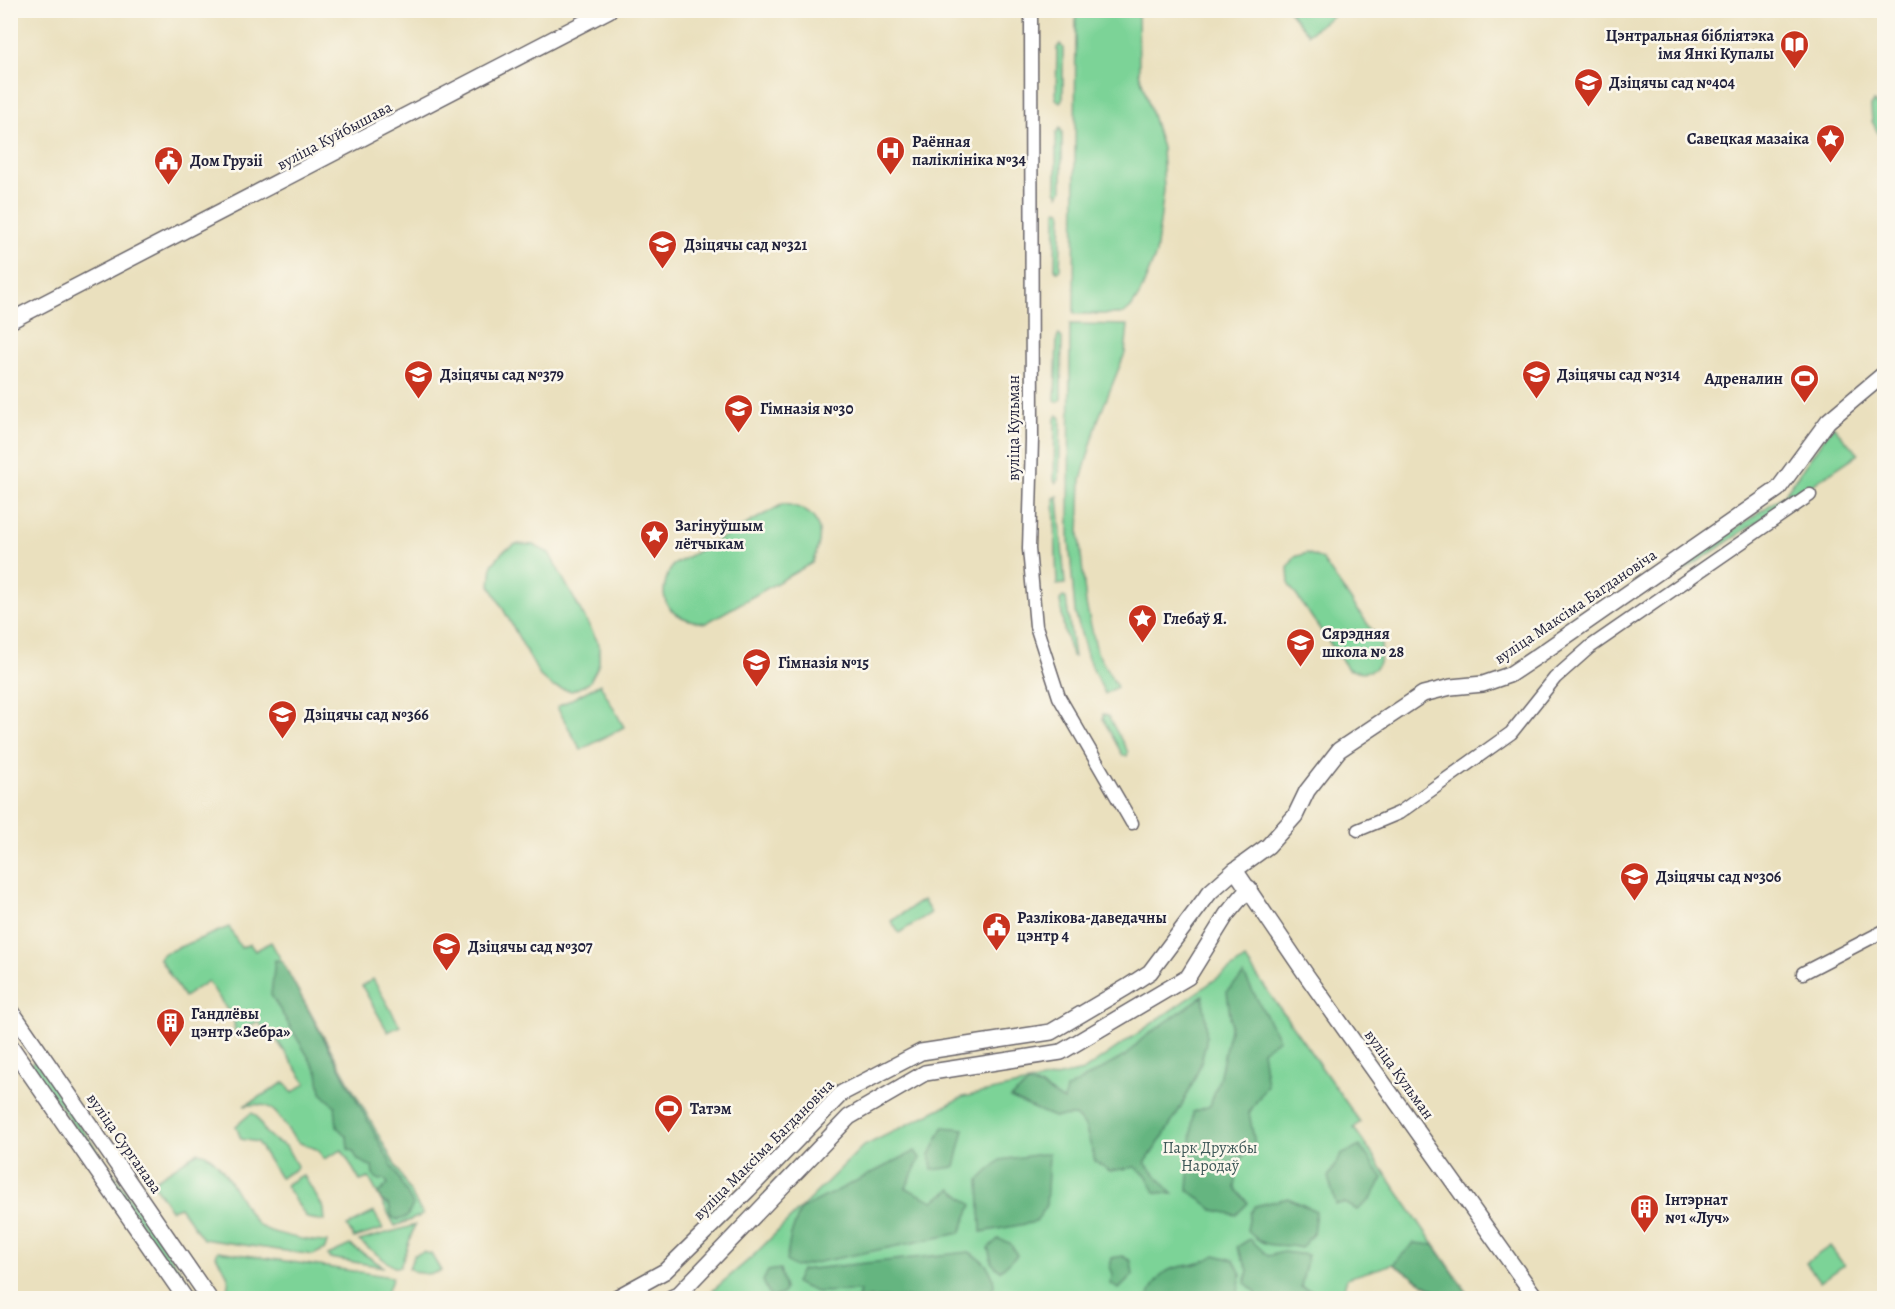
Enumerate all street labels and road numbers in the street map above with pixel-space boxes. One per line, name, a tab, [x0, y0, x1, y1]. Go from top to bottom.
street label: вуліца Куйбышава	[273, 96, 397, 176]
street label: вуліца Кульман	[1003, 375, 1025, 481]
street label: вуліца Максіма Багдановіча	[1490, 544, 1662, 670]
street label: вуліца Кульман	[1359, 1025, 1439, 1124]
street label: вуліца Максіма Багдановіча	[688, 1074, 840, 1225]
street label: вуліца Сурганава	[81, 1089, 167, 1199]

